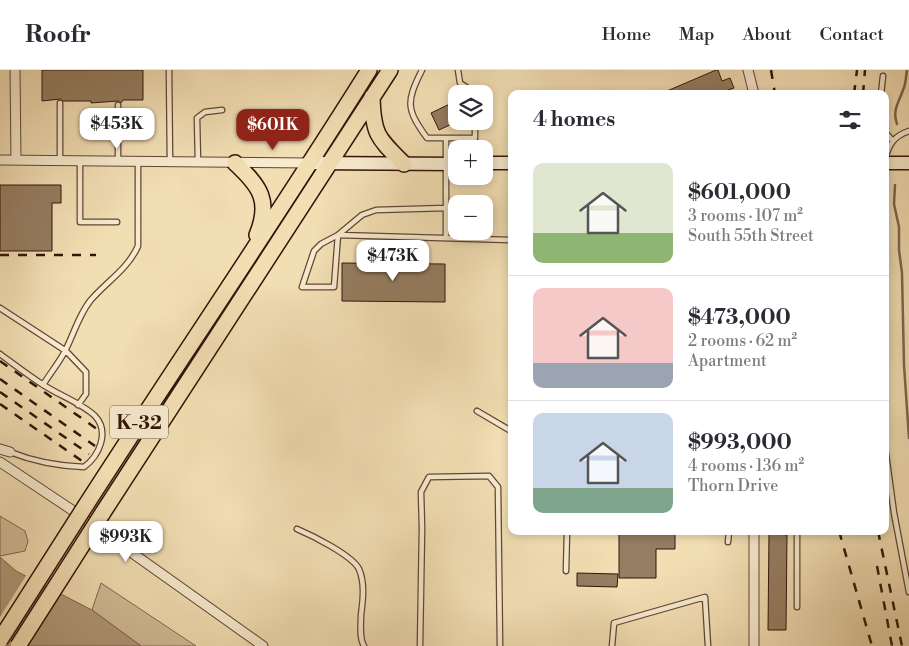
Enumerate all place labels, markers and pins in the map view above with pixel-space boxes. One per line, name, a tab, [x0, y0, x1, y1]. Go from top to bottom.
pin: $453K	[82, 108, 152, 150]
pin: $601K	[238, 108, 308, 151]
pin: $473K	[358, 240, 428, 282]
pin: $993K	[91, 520, 161, 563]

